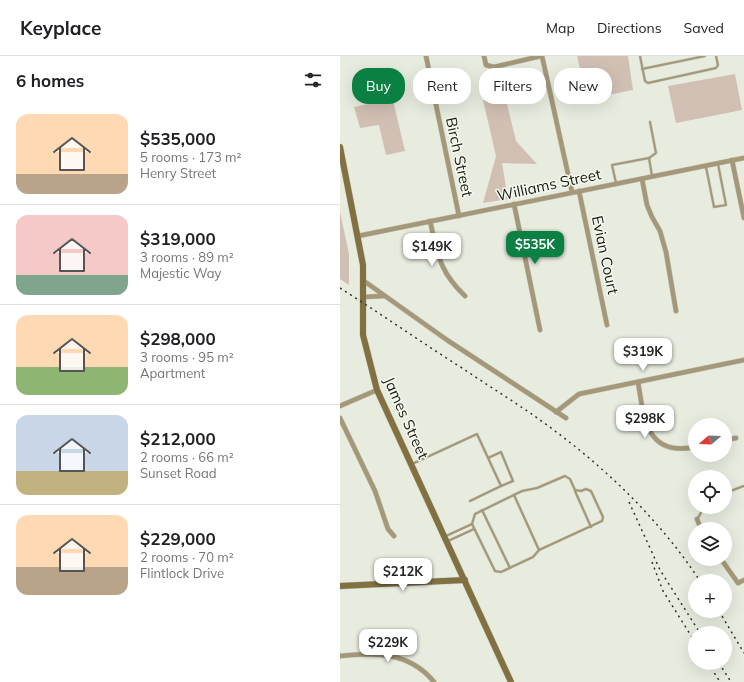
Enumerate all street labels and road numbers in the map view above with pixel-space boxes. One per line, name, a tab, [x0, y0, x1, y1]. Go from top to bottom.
street label: Birch Street	[442, 115, 477, 198]
street label: Williams Street	[495, 164, 603, 205]
street label: Evian Court	[588, 214, 623, 296]
street label: James Street	[380, 374, 433, 462]

